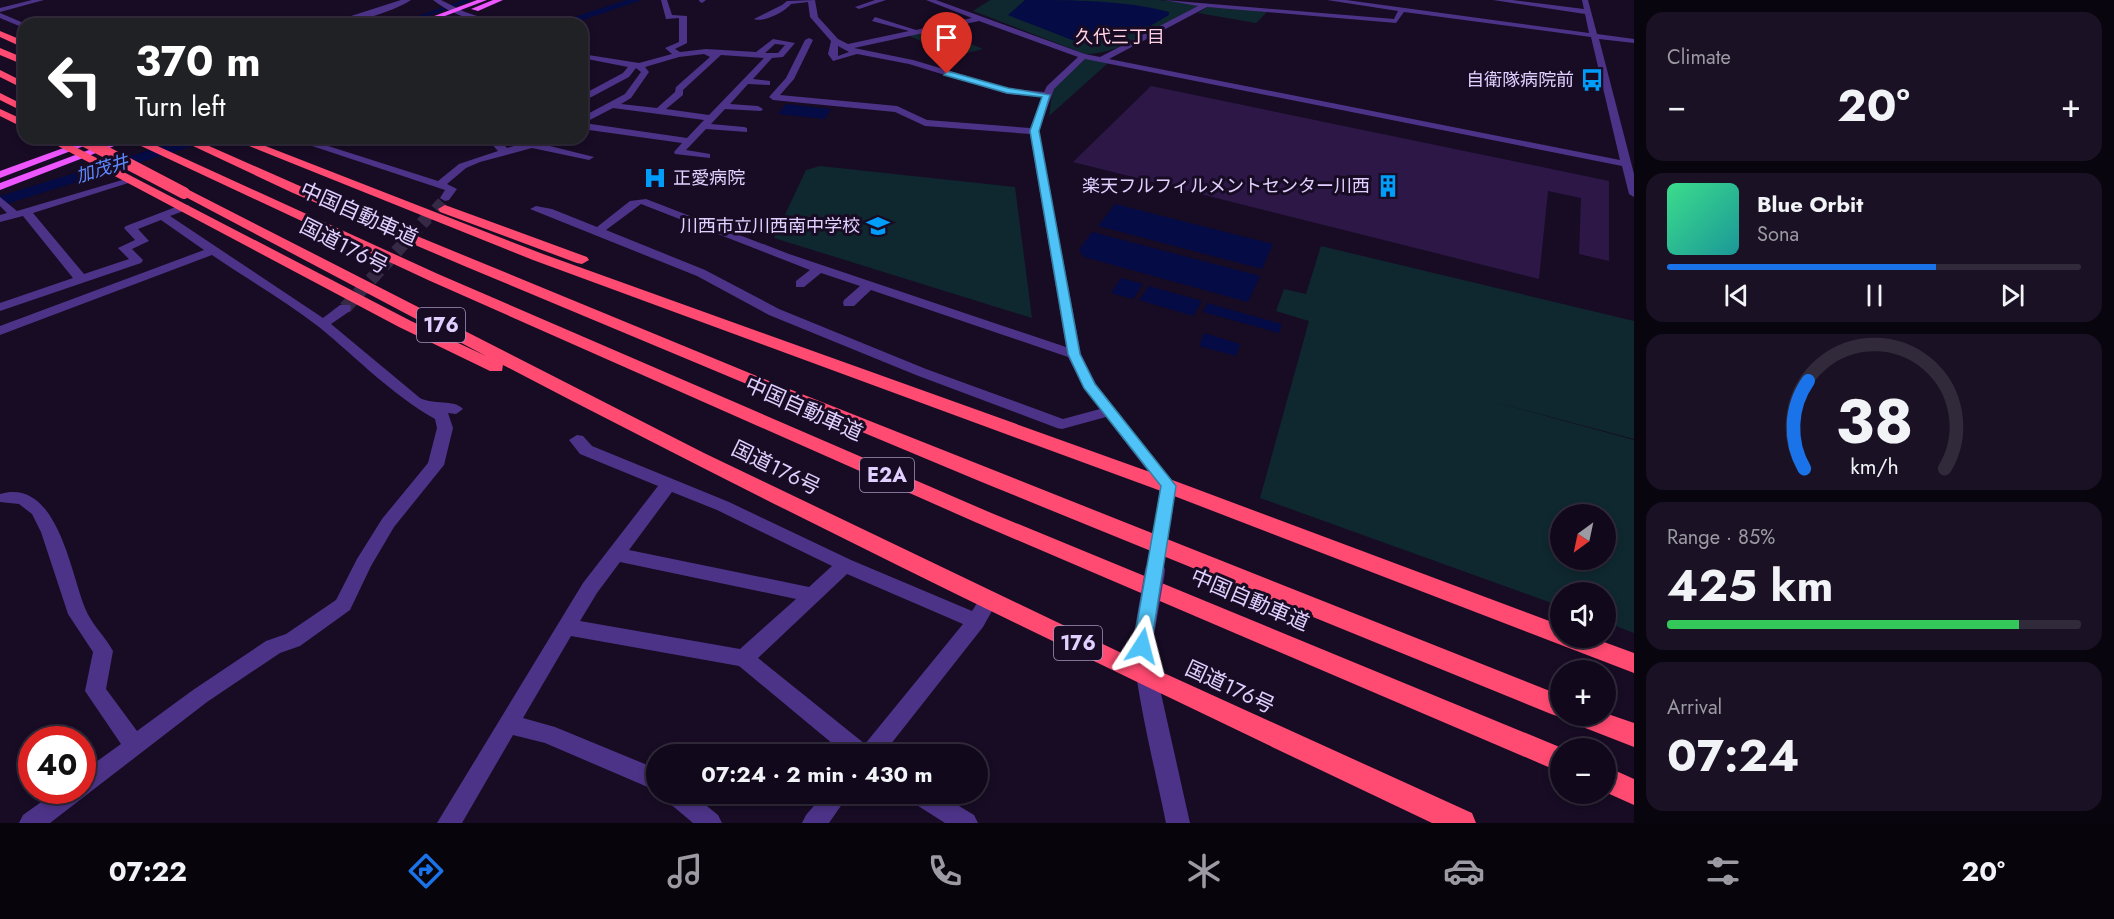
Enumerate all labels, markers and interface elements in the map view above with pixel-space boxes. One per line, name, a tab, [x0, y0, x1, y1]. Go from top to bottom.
pin	[921, 12, 972, 74]
icon: arrive	[930, 21, 963, 54]
district label: 久代三丁目	[1075, 24, 1165, 50]
text: 370 m	[135, 31, 261, 92]
icon: left	[36, 42, 114, 120]
text: Climate	[1667, 43, 1731, 72]
place label: 自衛隊病院前	[1466, 67, 1574, 93]
bus stop icon: 自衛隊病院前	[1579, 67, 1605, 93]
text: 20°	[1837, 73, 1910, 138]
text: −	[1667, 82, 1686, 129]
text: +	[2061, 82, 2081, 129]
text: Turn left	[135, 87, 225, 126]
water label: 加茂井	[72, 148, 134, 189]
hospital icon: 正愛病院	[642, 165, 668, 191]
place label: 正愛病院	[673, 165, 745, 191]
place label: 楽天フルフィルメントセンター川西	[1082, 173, 1370, 199]
building icon: 楽天フルフィルメントセンター川西	[1375, 173, 1401, 199]
street label: 中国自動車道	[295, 175, 423, 253]
text: Blue Orbit	[1757, 188, 1863, 220]
street label: 国道176号	[295, 211, 393, 281]
place label: 川西市立川西南中学校	[680, 213, 860, 239]
school or university icon: 川西市立川西南中学校	[865, 213, 891, 239]
text: Sona	[1757, 220, 1799, 249]
icon: previous	[1720, 279, 1753, 312]
icon: pause	[1858, 279, 1891, 312]
icon: next	[1996, 279, 2029, 312]
road number: 176	[417, 308, 465, 342]
street label: 中国自動車道	[740, 370, 868, 448]
text: 38	[1835, 376, 1913, 466]
street label: 国道176号	[726, 434, 826, 502]
text: km/h	[1850, 451, 1898, 482]
road number: E2A	[860, 458, 914, 492]
north arrow	[1550, 504, 1616, 570]
map controls	[1550, 504, 1616, 804]
text: Range · 85%	[1667, 523, 1775, 552]
text: 425 km	[1667, 553, 1833, 618]
street label: 中国自動車道	[1186, 562, 1314, 638]
button: sound	[1550, 582, 1616, 648]
position arrow	[1110, 614, 1174, 678]
road number: 176	[1054, 626, 1102, 660]
street label: 国道176号	[1180, 653, 1280, 721]
button: +	[1550, 660, 1616, 726]
text: Arrival	[1667, 693, 1722, 722]
text: 07:24	[1667, 723, 1799, 788]
speed limit sign: 40	[18, 726, 96, 804]
button: −	[1550, 738, 1616, 804]
text: 07:24 · 2 min · 430 m	[701, 758, 933, 790]
icon: directions	[405, 850, 447, 892]
icon: music	[664, 850, 706, 892]
icon: phone	[924, 850, 966, 892]
icon: climate	[1183, 850, 1225, 892]
icon: car	[1443, 850, 1485, 892]
icon: filters	[1702, 850, 1744, 892]
text: 07:22	[109, 852, 187, 891]
text: 20°	[1962, 852, 2005, 891]

